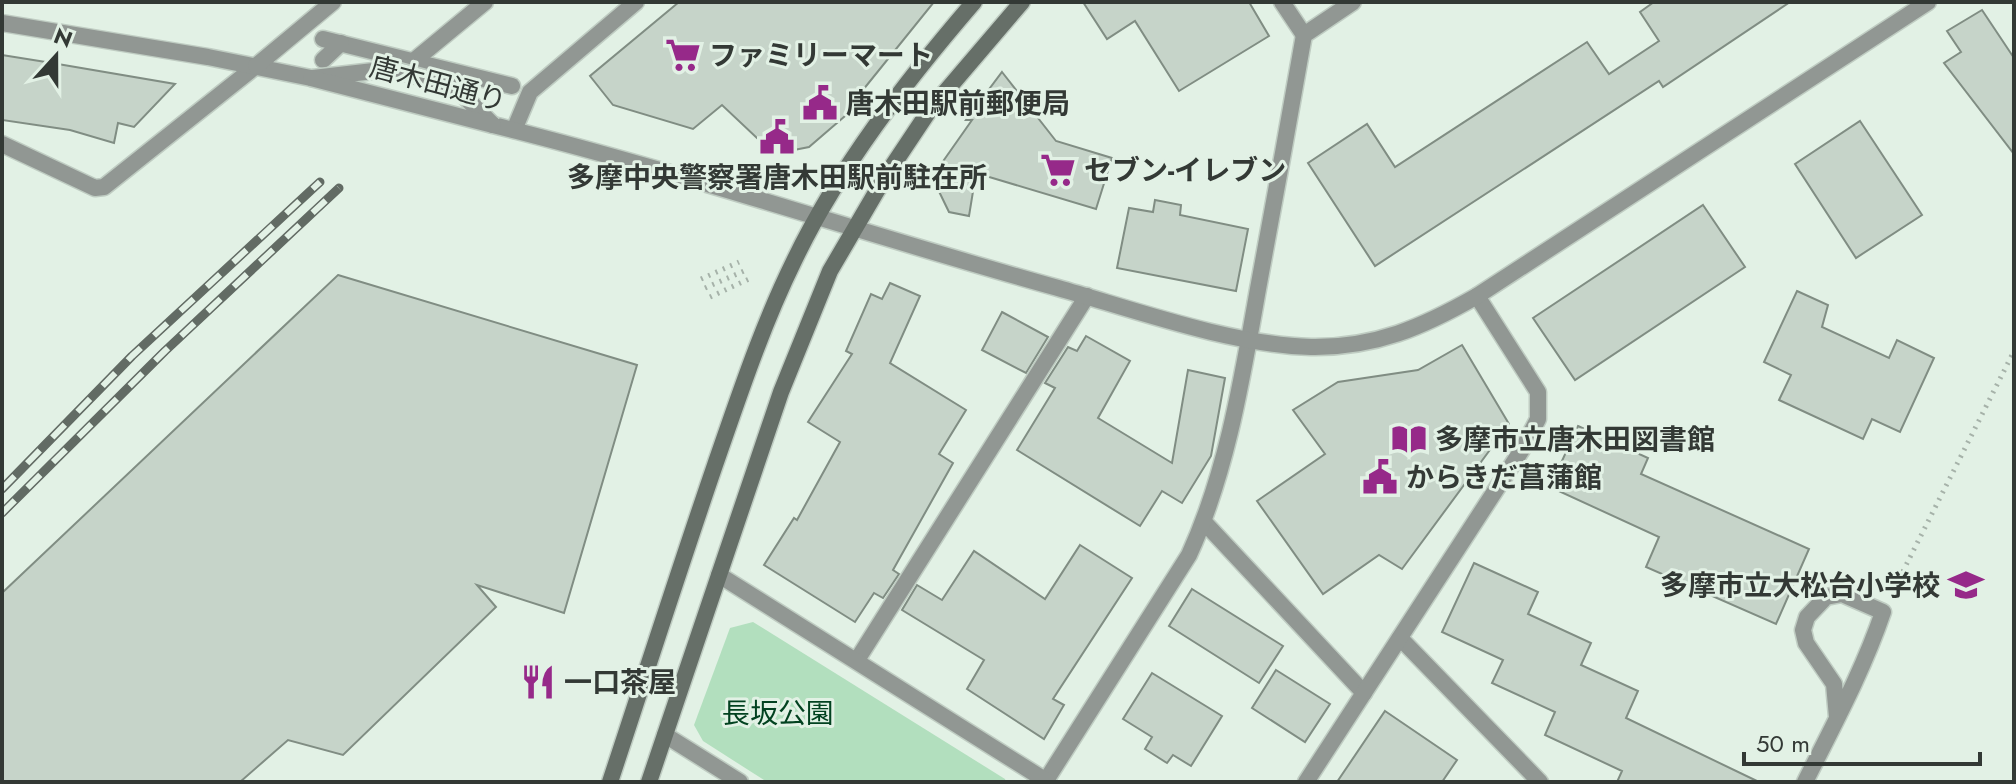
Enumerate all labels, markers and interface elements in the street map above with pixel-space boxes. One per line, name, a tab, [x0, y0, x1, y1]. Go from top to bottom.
north arrow	[16, 16, 96, 96]
text: N	[49, 19, 77, 55]
place label: ファミリーマート	[709, 35, 933, 76]
supermarket icon: ファミリーマート	[664, 36, 702, 74]
street label: 唐木田通り	[365, 46, 511, 122]
place label: 唐木田駅前郵便局	[846, 83, 1070, 124]
public building icon: 唐木田駅前郵便局	[801, 84, 839, 122]
public building icon: 多摩中央警察署唐木田駅前駐在所	[758, 118, 796, 156]
place label: セブン-イレブン	[1084, 150, 1286, 191]
supermarket icon: セブン-イレブン	[1039, 151, 1077, 189]
place label: 多摩中央警察署唐木田駅前駐在所	[567, 157, 987, 198]
place label: 多摩市立唐木田図書館	[1435, 419, 1715, 460]
library icon: 多摩市立唐木田図書館	[1390, 420, 1428, 458]
place label: からきだ菖蒲館	[1406, 457, 1602, 498]
public building icon: からきだ菖蒲館	[1361, 458, 1399, 496]
place label: 多摩市立大松台小学校	[1660, 565, 1940, 606]
school or university icon: 多摩市立大松台小学校	[1947, 566, 1985, 604]
place label: 一口茶屋	[564, 662, 676, 703]
restaurant icon: 一口茶屋	[519, 663, 557, 701]
park label: 長坂公園	[722, 693, 834, 734]
scale bar	[1744, 716, 1980, 766]
text: 50 m	[1756, 726, 1810, 761]

